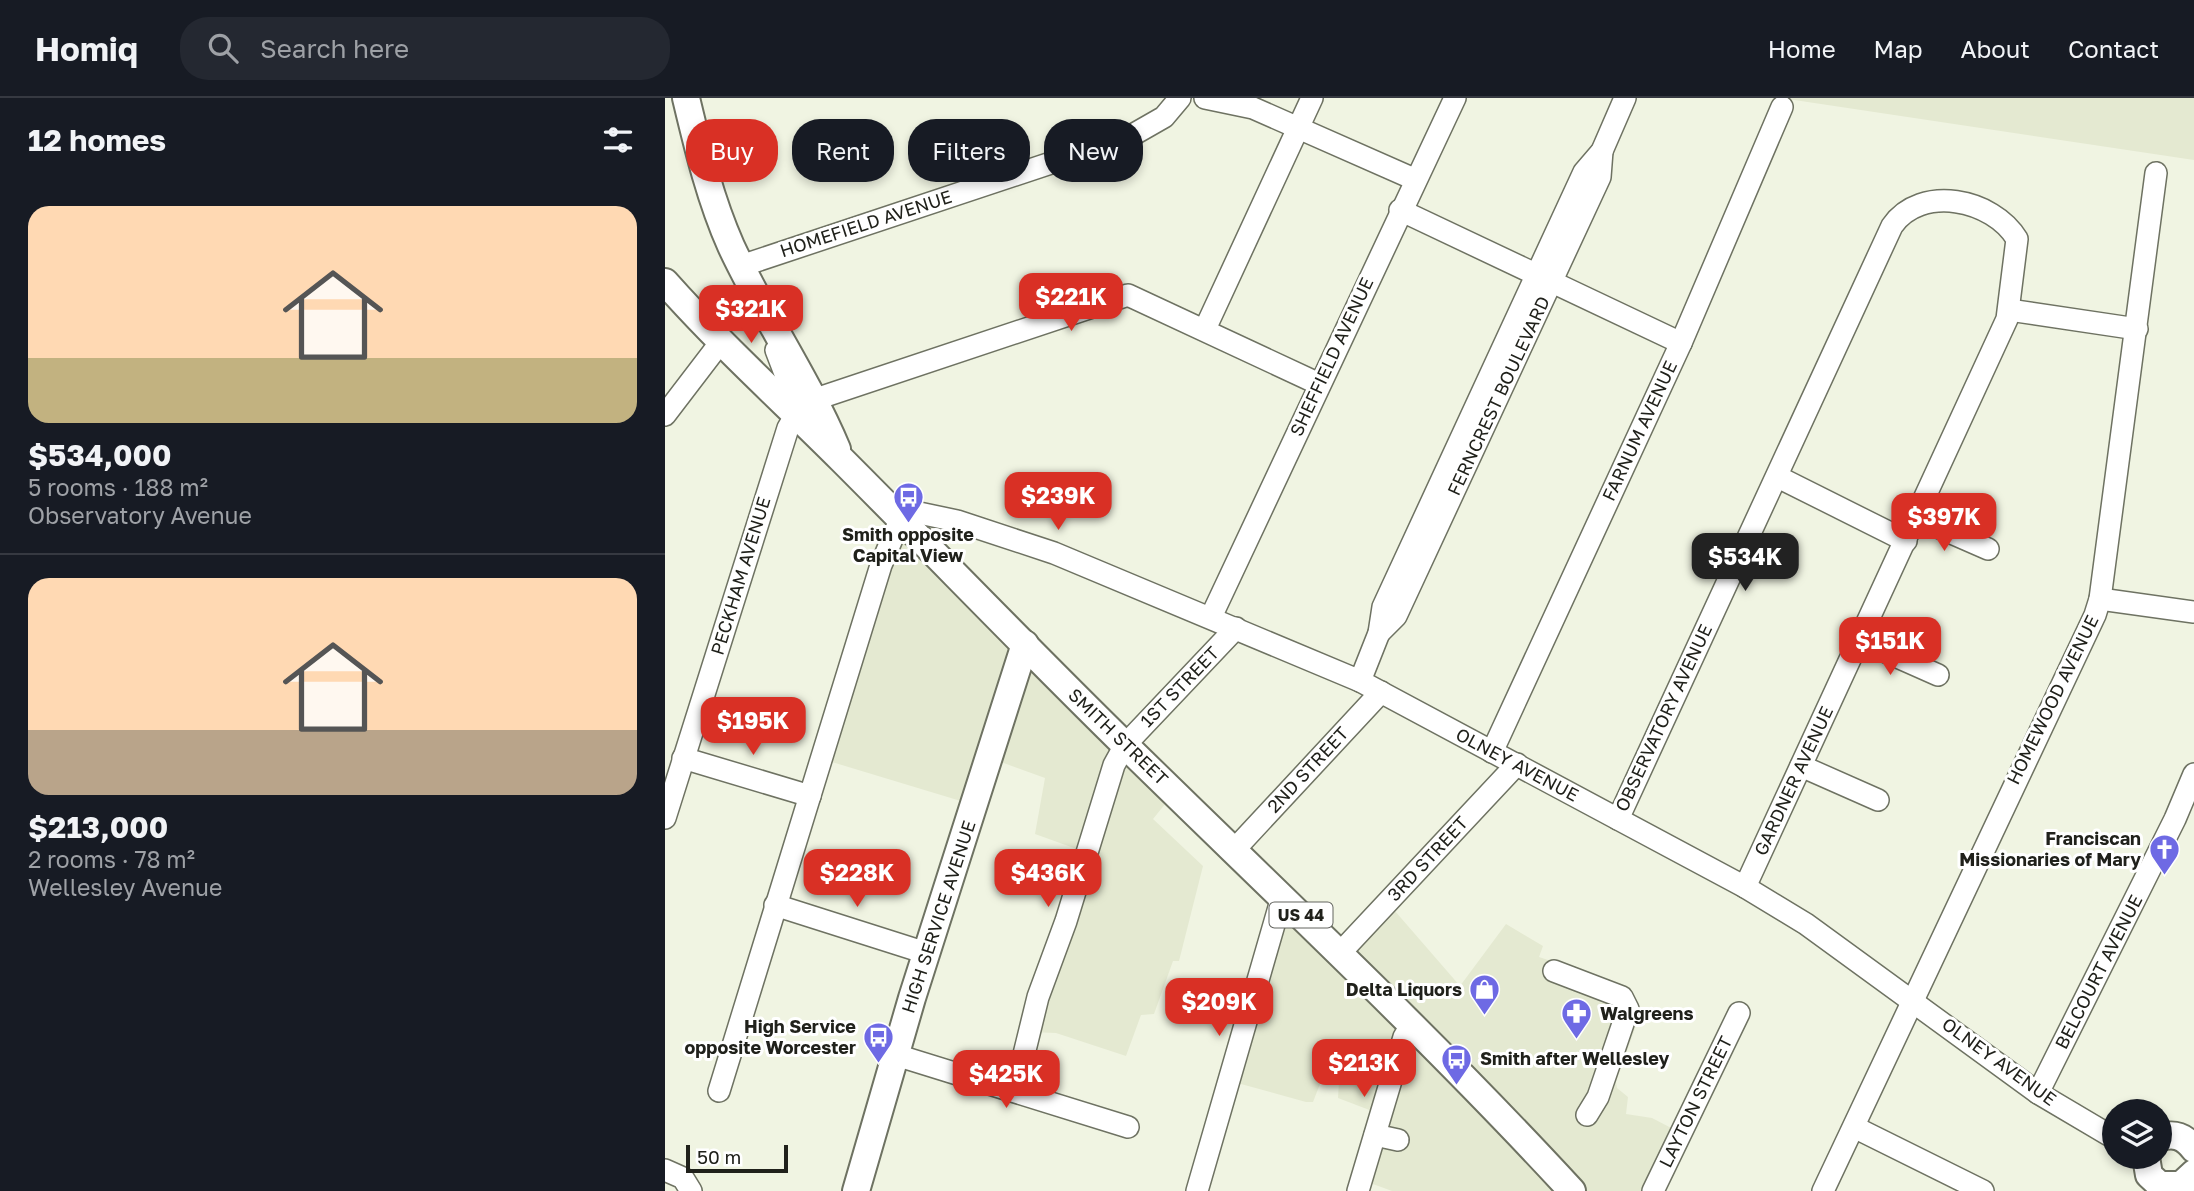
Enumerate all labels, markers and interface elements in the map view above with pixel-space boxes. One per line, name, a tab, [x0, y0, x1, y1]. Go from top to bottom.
search box	[180, 17, 670, 80]
text: Homiq	[35, 29, 138, 68]
icon: search	[204, 29, 242, 67]
text: Search here	[260, 33, 409, 64]
text: Home	[1768, 34, 1836, 63]
text: Map	[1874, 34, 1923, 63]
text: About	[1961, 34, 2030, 63]
text: Contact	[2068, 34, 2159, 63]
chip: Buy	[686, 119, 778, 182]
chip: Rent	[792, 119, 894, 182]
chip: Filters	[908, 119, 1030, 182]
chip: New	[1044, 119, 1143, 182]
icon: filters	[599, 121, 637, 159]
text: 12 homes	[28, 122, 166, 158]
street label: HOMEFIELD AVENUE	[777, 185, 954, 261]
icon: home	[270, 252, 396, 378]
pin: $221K	[1022, 274, 1120, 333]
street label: SHEFFIELD AVENUE	[1285, 274, 1378, 440]
text: $221K	[1035, 282, 1107, 310]
pin: $321K	[702, 286, 800, 345]
street label: FERNCREST BOULEVARD	[1442, 292, 1554, 499]
text: $321K	[715, 294, 787, 322]
street label: FARNUM AVENUE	[1597, 357, 1681, 504]
text: $534,000	[28, 437, 172, 473]
pin: $239K	[1009, 472, 1107, 532]
text: 5 rooms · 188 m²	[28, 473, 208, 501]
bus stop icon: Smith opposite Capital View	[891, 480, 925, 524]
text: $239K	[1021, 481, 1095, 509]
street label: PECKHAM AVENUE	[705, 494, 775, 658]
pin: $397K	[1895, 494, 1993, 553]
text: Observatory Avenue	[28, 501, 252, 529]
text: $397K	[1907, 502, 1981, 530]
place label: Smith opposite Capital View	[842, 523, 974, 566]
pin: $534K	[1696, 533, 1794, 593]
text: $534K	[1708, 542, 1782, 570]
street label: HOMEWOOD AVENUE	[2002, 611, 2103, 788]
pin: $151K	[1841, 618, 1939, 677]
street label: OBSERVATORY AVENUE	[1610, 621, 1716, 815]
icon: home	[270, 624, 396, 750]
text: $151K	[1855, 626, 1925, 654]
street label: 1ST STREET	[1135, 641, 1223, 731]
street label: SMITH STREET	[1064, 683, 1173, 789]
pin: $195K	[704, 698, 802, 757]
street label: GARDNER AVENUE	[1749, 703, 1837, 859]
text: $195K	[717, 706, 789, 734]
street label: 2ND STREET	[1262, 722, 1353, 817]
street label: OLNEY AVENUE	[1452, 723, 1583, 806]
text: $213,000	[28, 809, 168, 845]
street label: 3RD STREET	[1382, 811, 1472, 905]
street label: HIGH SERVICE AVENUE	[896, 818, 980, 1016]
place label: Franciscan Missionaries of Mary	[1959, 827, 2141, 870]
church icon: Franciscan Missionaries of Mary	[2147, 832, 2181, 876]
text: 2 rooms · 78 m²	[28, 845, 195, 873]
pin: $228K	[808, 850, 906, 909]
pin: $436K	[999, 850, 1097, 909]
text: $228K	[820, 858, 894, 886]
text: $436K	[1010, 858, 1086, 886]
text: Wellesley Avenue	[28, 873, 222, 901]
street label: BELCOURT AVENUE	[2050, 891, 2147, 1052]
road number: US 44	[1269, 902, 1333, 928]
shop icon: Delta Liquors	[1468, 973, 1502, 1017]
pin: $209K	[1170, 978, 1268, 1038]
place label: Delta Liquors	[1346, 978, 1462, 1000]
text: $209K	[1181, 987, 1257, 1015]
pharmacy icon: Walgreens	[1560, 997, 1594, 1041]
place label: Walgreens	[1600, 1002, 1694, 1024]
street label: OLNEY AVENUE	[1938, 1012, 2061, 1110]
place label: High Service opposite Worcester	[684, 1015, 856, 1058]
bus stop icon: High Service opposite Worcester	[862, 1020, 896, 1064]
street label: LAYTON STREET	[1654, 1032, 1736, 1171]
pin: $213K	[1315, 1040, 1413, 1099]
bus stop icon: Smith after Wellesley	[1440, 1042, 1474, 1086]
place label: Smith after Wellesley	[1480, 1047, 1670, 1069]
text: $213K	[1328, 1048, 1400, 1076]
pin: $425K	[957, 1051, 1055, 1110]
text: $425K	[969, 1059, 1043, 1087]
map controls	[2102, 1099, 2172, 1169]
button: layers	[2102, 1099, 2172, 1169]
scale bar	[686, 1142, 787, 1174]
text: 50 m	[697, 1145, 741, 1168]

